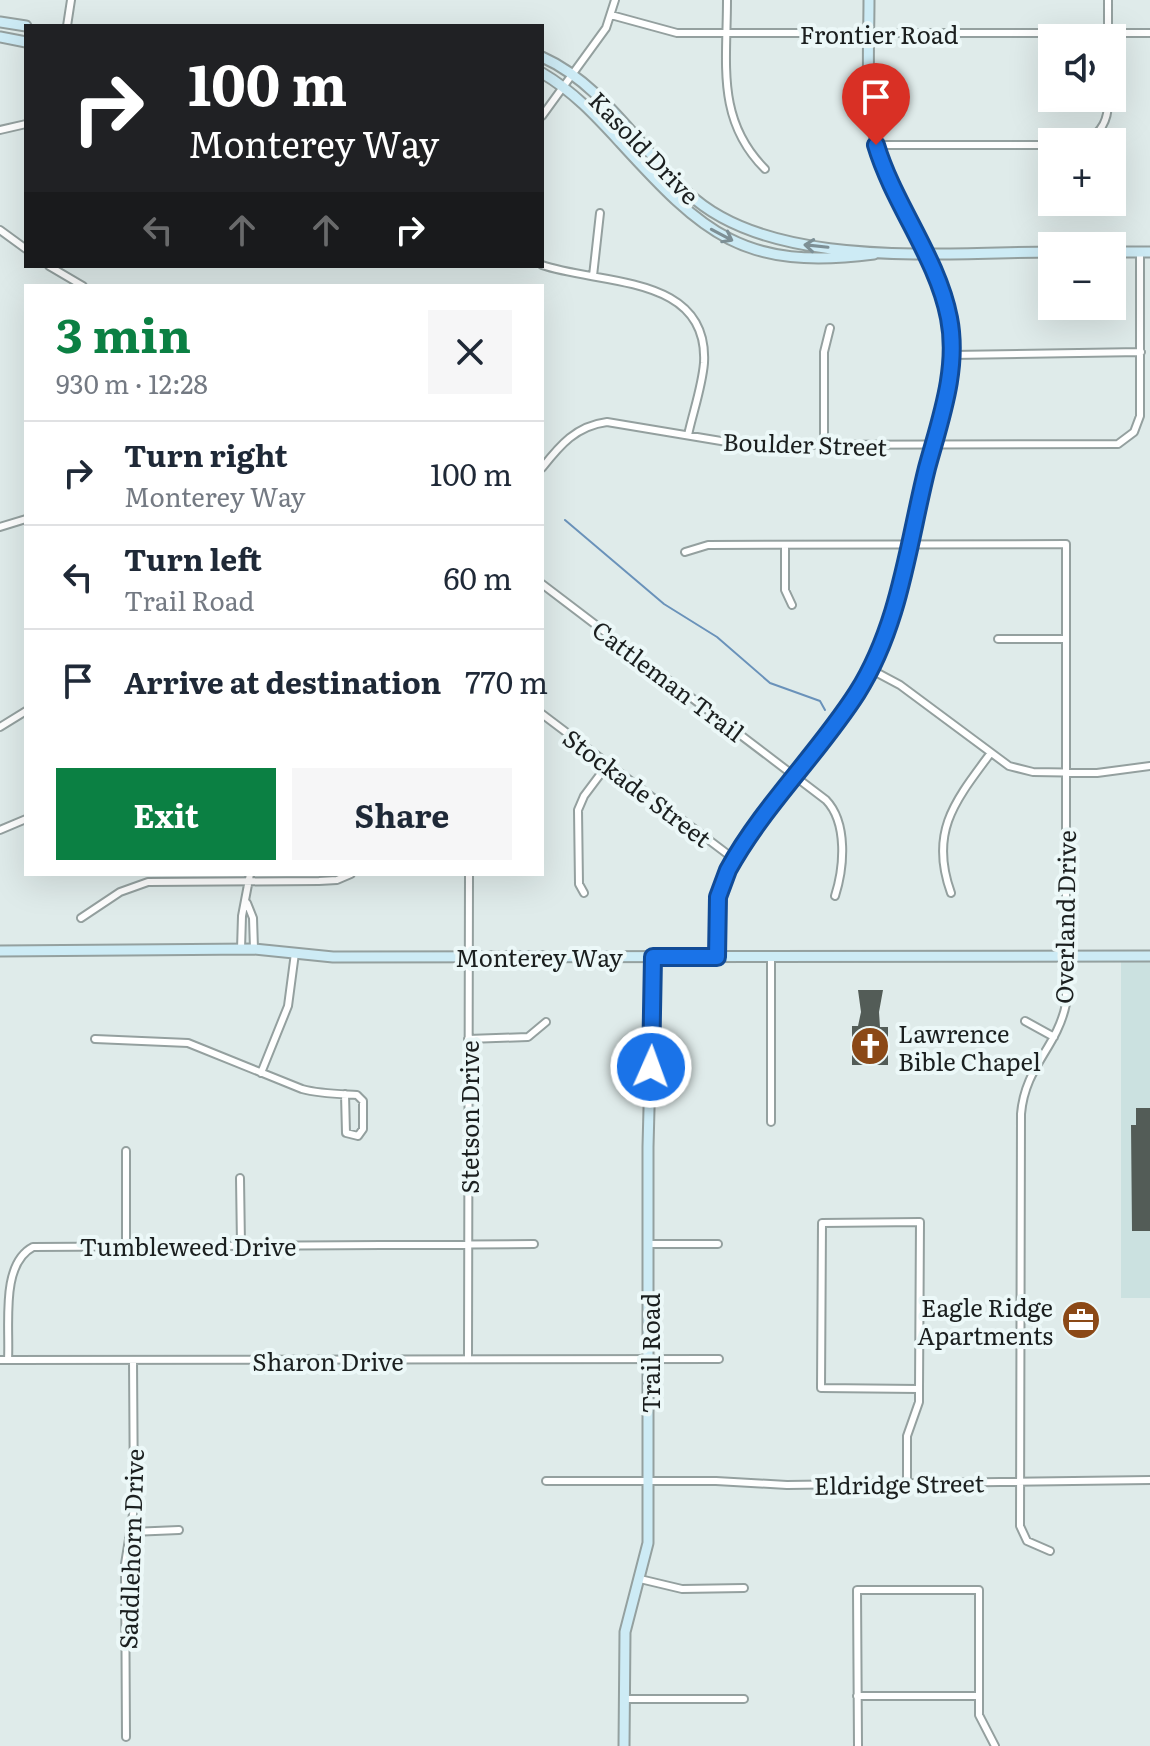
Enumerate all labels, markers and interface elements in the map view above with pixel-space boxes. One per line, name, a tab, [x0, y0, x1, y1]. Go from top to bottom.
street label: Frontier Road	[800, 16, 959, 51]
map controls	[1038, 24, 1126, 320]
button: sound	[1038, 24, 1126, 112]
text: 100 m	[188, 40, 347, 123]
icon: right	[56, 56, 160, 160]
pin	[842, 63, 910, 145]
icon: arrive	[854, 75, 898, 119]
street label: Kasold Drive	[582, 83, 708, 211]
text: Monterey Way	[188, 116, 439, 169]
button: +	[1038, 128, 1126, 216]
icon: left	[136, 208, 180, 252]
icon: ahead	[220, 208, 264, 252]
icon: ahead	[304, 208, 348, 252]
icon: right	[388, 208, 432, 252]
one-way arrow	[709, 228, 733, 244]
button: −	[1038, 232, 1126, 320]
one-way arrow	[803, 238, 830, 253]
text: 3 min	[56, 297, 191, 368]
button: close	[428, 310, 512, 394]
text: 930 m · 12:28	[56, 363, 208, 402]
street label: Boulder Street	[722, 423, 888, 463]
text: Turn right	[124, 432, 288, 476]
icon: right	[56, 451, 100, 495]
text: 100 m	[430, 451, 512, 495]
text: Monterey Way	[124, 476, 305, 515]
text: Turn left	[124, 536, 262, 580]
icon: left	[56, 555, 100, 599]
text: 60 m	[443, 555, 512, 599]
text: Trail Road	[124, 580, 255, 619]
street label: Cattleman Trail	[586, 611, 752, 749]
icon: arrive	[56, 659, 100, 703]
text: Arrive at destination	[124, 659, 441, 703]
text: 770 m	[465, 659, 548, 703]
street label: Stockade Street	[557, 720, 720, 855]
button: Exit	[56, 768, 276, 860]
button: Share	[292, 768, 512, 860]
street label: Overland Drive	[1045, 830, 1083, 1004]
street label: Monterey Way	[455, 939, 623, 974]
place label: Lawrence Bible Chapel	[898, 1015, 1041, 1078]
position arrow	[609, 1025, 693, 1109]
church icon: Lawrence Bible Chapel	[849, 1025, 891, 1067]
street label: Stetson Drive	[451, 1040, 486, 1194]
street label: Tumbleweed Drive	[80, 1228, 296, 1263]
place label: Eagle Ridge Apartments	[917, 1289, 1053, 1352]
street label: Trail Road	[632, 1292, 667, 1413]
office icon: Eagle Ridge Apartments	[1060, 1299, 1102, 1341]
street label: Sharon Drive	[252, 1343, 404, 1378]
street label: Saddlehorn Drive	[109, 1448, 151, 1650]
street label: Eldridge Street	[814, 1464, 985, 1502]

